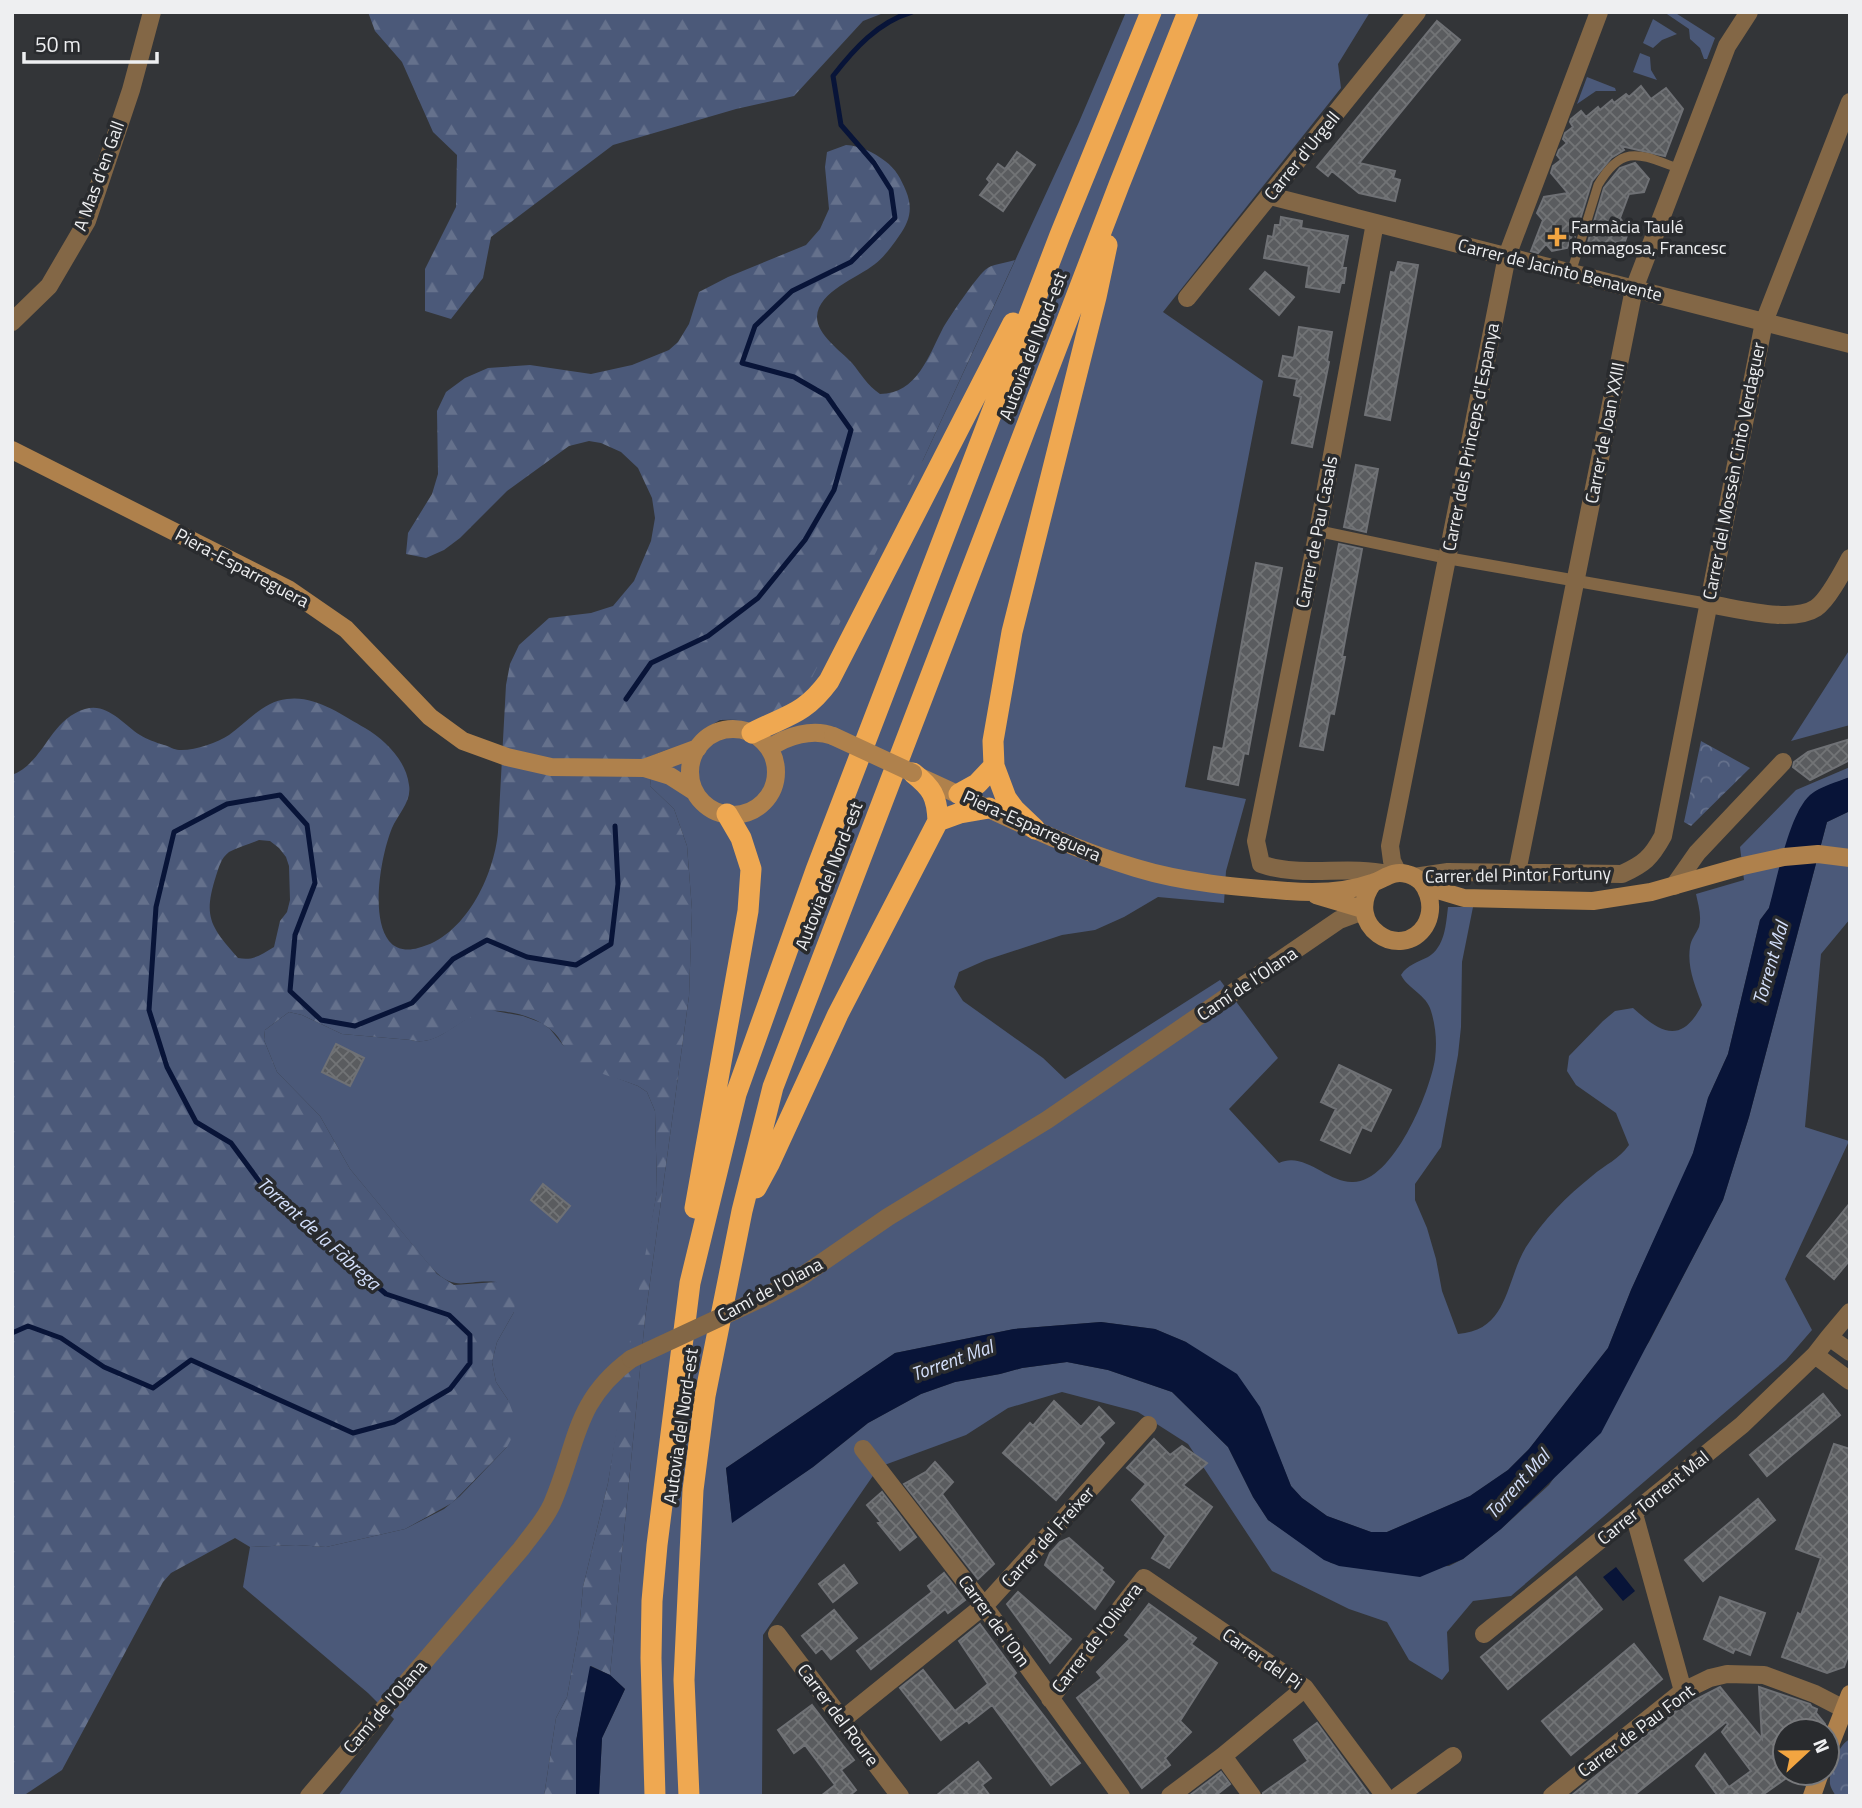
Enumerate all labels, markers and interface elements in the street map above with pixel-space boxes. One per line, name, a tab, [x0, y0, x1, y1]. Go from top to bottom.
scale bar	[24, 21, 158, 65]
text: 50 m	[35, 28, 81, 60]
street label: Carrer d'Urgell	[1257, 105, 1346, 206]
street label: A Mas d'en Gall	[66, 117, 131, 235]
place label: Farmàcia Taulé Romagosa, Francesc	[1571, 213, 1727, 261]
marker: Farmàcia Taulé Romagosa, Francesc	[1549, 229, 1565, 245]
street label: Carrer de Jacinto Benavente	[1455, 231, 1665, 308]
street label: Autovia del Nord-est	[992, 267, 1074, 424]
street label: Carrer dels Princeps d'Espanya	[1435, 321, 1506, 553]
street label: Carrer del Mossèn Cinto Verdaguer	[1695, 340, 1772, 602]
street label: Carrer de Joan XXIII	[1578, 360, 1631, 506]
street label: Carrer de Pau Casals	[1288, 453, 1345, 610]
street label: Piera-Esparreguera	[170, 521, 314, 614]
street label: Piera-Esparreguera	[959, 783, 1105, 868]
street label: Autovia del Nord-est	[788, 797, 870, 954]
street label: Carrer del Pintor Fortuny	[1425, 859, 1612, 890]
water label: Torrent Mal	[1744, 916, 1796, 1008]
street label: Camí de l'Olana	[1191, 940, 1302, 1027]
water label: Torrent de la Fàbrega	[251, 1169, 389, 1297]
street label: Camí de l'Olana	[712, 1250, 827, 1329]
water label: Torrent Mal	[907, 1331, 999, 1388]
street label: Autovia del Nord-est	[656, 1346, 705, 1506]
water label: Torrent Mal	[1477, 1441, 1557, 1525]
street label: Carrer Torrent Mal	[1591, 1444, 1715, 1551]
street label: Carrer del Freixer	[995, 1480, 1101, 1593]
street label: Carrer de l'Om	[952, 1569, 1037, 1672]
street label: Carrer de l'Olivera	[1045, 1577, 1148, 1699]
street label: Carrer del Pi	[1217, 1621, 1308, 1696]
street label: Camí de l'Olana	[336, 1654, 433, 1759]
street label: Carrer del Roure	[791, 1658, 886, 1772]
street label: Carrer de Pau Font	[1571, 1677, 1701, 1784]
north arrow	[1771, 1717, 1841, 1787]
text: N	[1806, 1734, 1838, 1757]

